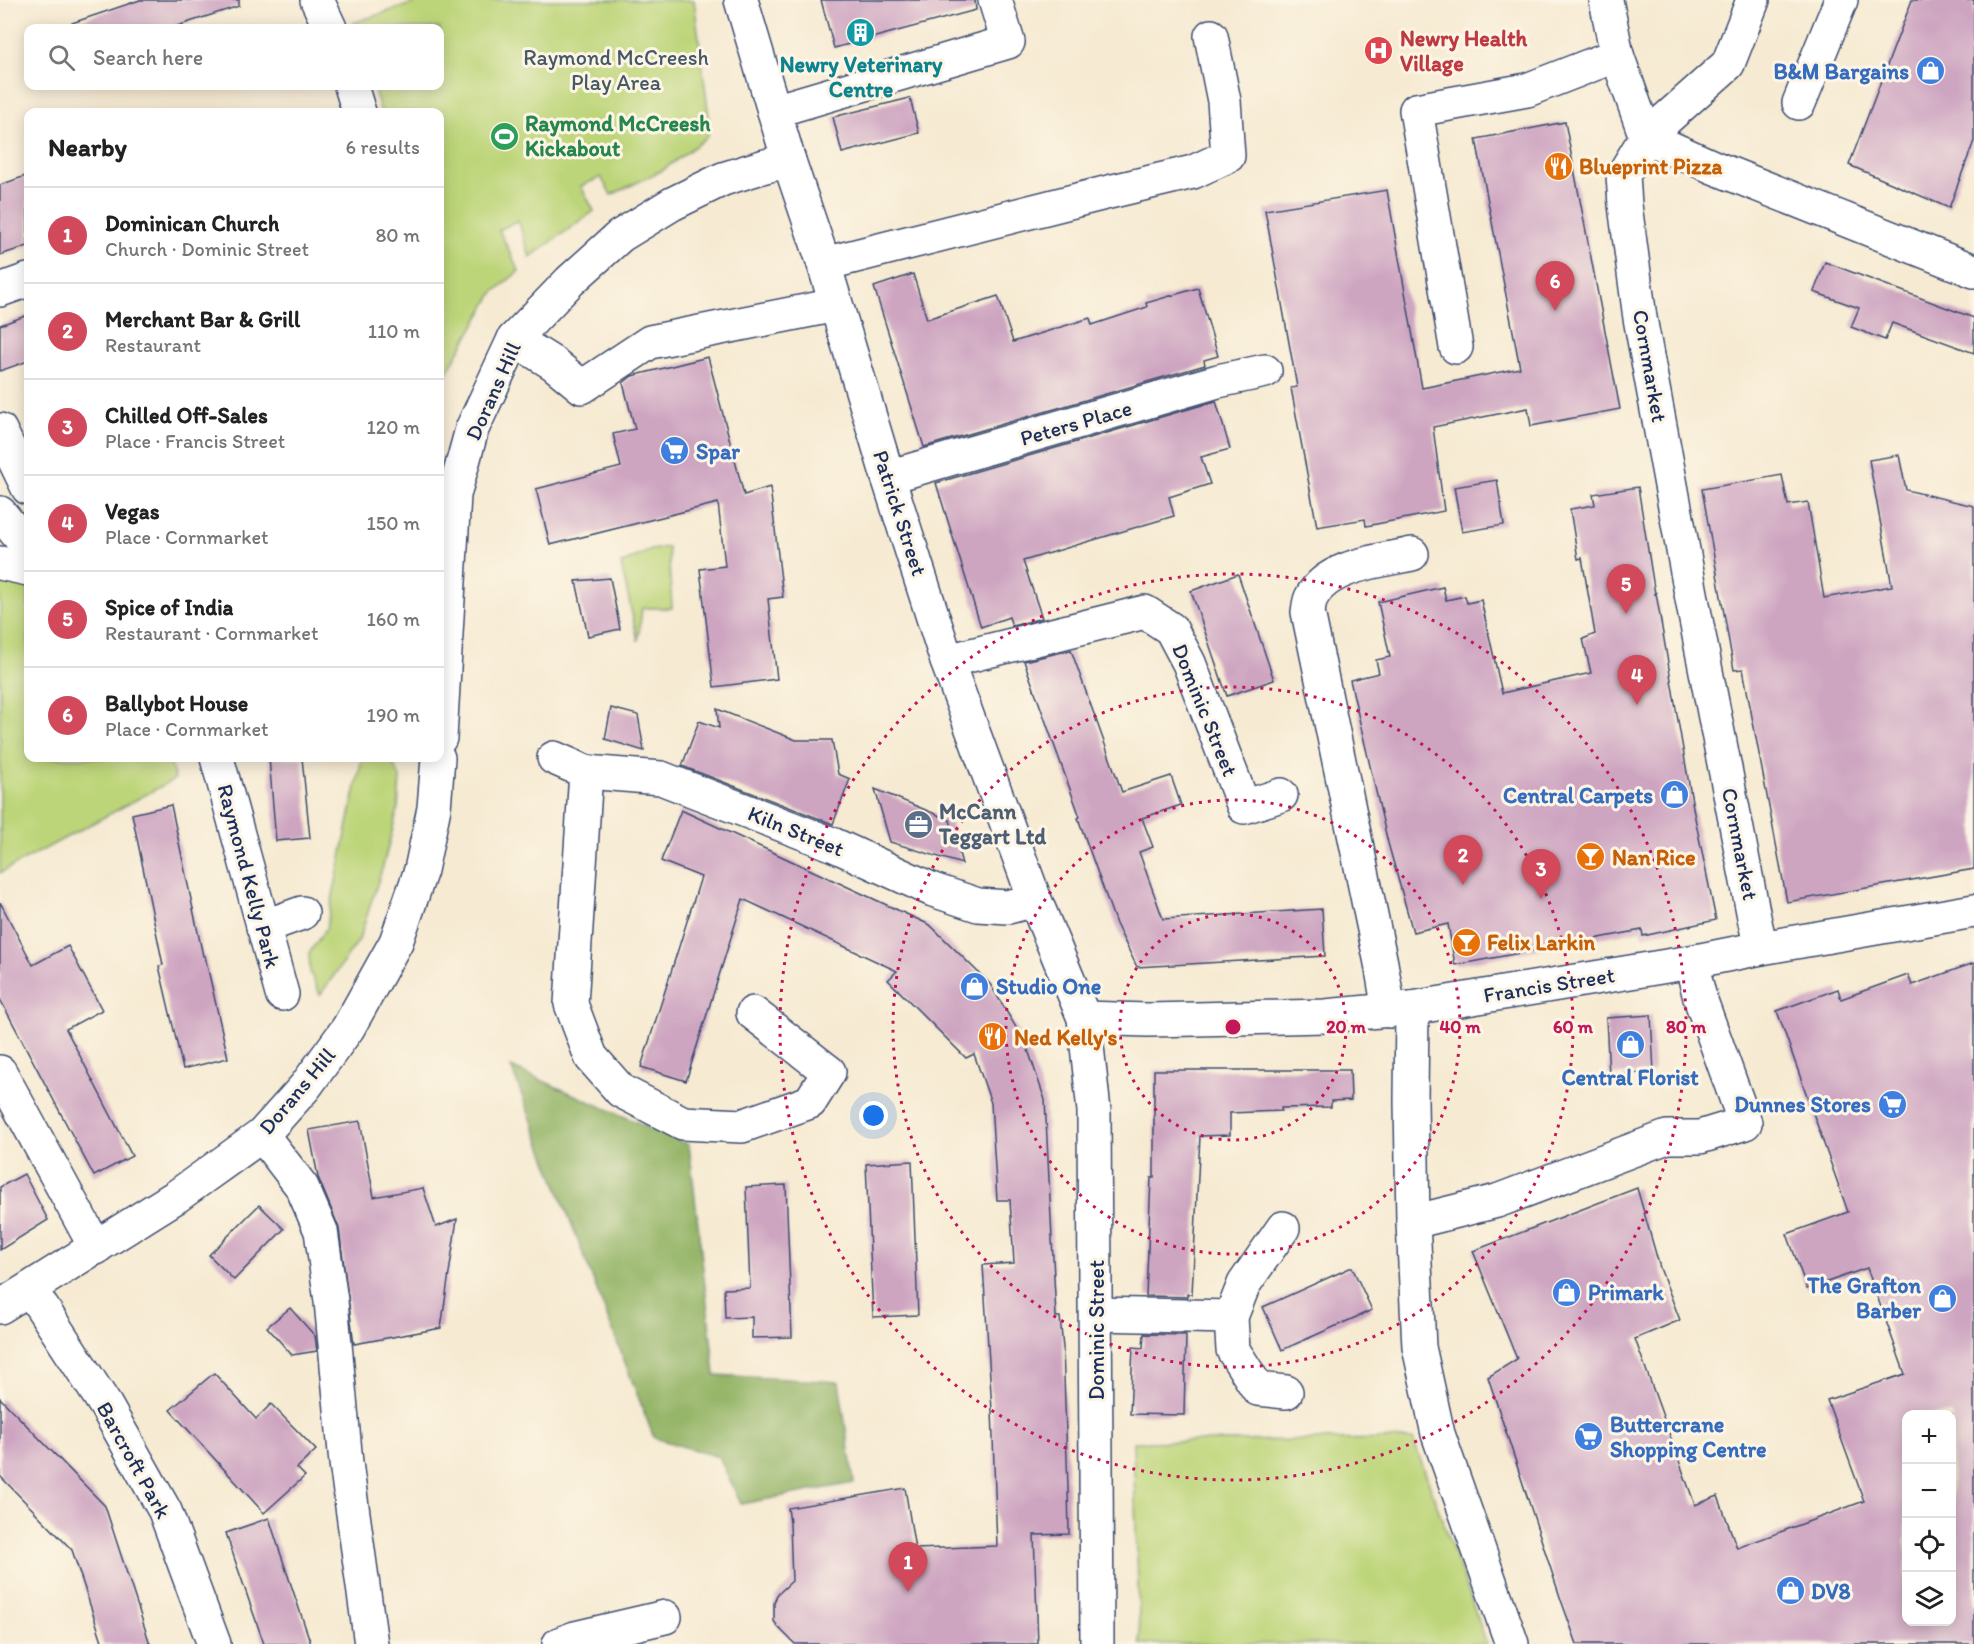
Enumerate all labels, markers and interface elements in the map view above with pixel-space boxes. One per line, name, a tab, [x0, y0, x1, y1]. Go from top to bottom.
building icon: Newry Veterinary Centre	[845, 16, 877, 48]
search box	[24, 24, 444, 90]
place label: Newry Health Village	[1400, 25, 1528, 77]
hospital icon: Newry Health Village	[1363, 35, 1395, 67]
icon: search	[45, 41, 78, 74]
text: Search here	[93, 44, 203, 71]
park label: Raymond McCreesh Play Area	[523, 44, 709, 96]
place label: Newry Veterinary Centre	[780, 51, 943, 103]
shop icon: B&M Bargains	[1914, 55, 1946, 87]
place label: B&M Bargains	[1773, 58, 1909, 85]
place label: Raymond McCreesh Kickabout	[525, 110, 711, 162]
sports icon: Raymond McCreesh Kickabout	[488, 120, 520, 152]
text: Nearby	[48, 131, 127, 163]
text: 6 results	[346, 135, 420, 159]
restaurant icon: Blueprint Pizza	[1542, 150, 1574, 182]
place label: Blueprint Pizza	[1579, 153, 1722, 180]
text: Dominican Church	[105, 210, 279, 237]
text: 1	[63, 223, 72, 247]
text: 80 m	[375, 223, 420, 247]
text: Church · Dominic Street	[105, 237, 309, 261]
pin: 6	[1536, 262, 1574, 311]
text: Merchant Bar & Grill	[105, 306, 300, 333]
street label: Cornmarket	[1627, 307, 1673, 425]
text: 2	[62, 319, 73, 343]
text: 110 m	[368, 319, 420, 343]
text: Restaurant	[105, 333, 201, 357]
street label: Dorans Hill	[459, 337, 527, 445]
street label: Peters Place	[1017, 394, 1135, 452]
text: Chilled Off-Sales	[105, 402, 268, 429]
text: 3	[62, 415, 73, 439]
text: 120 m	[367, 415, 420, 439]
text: Place · Francis Street	[105, 429, 285, 453]
supermarket icon: Spar	[659, 435, 691, 467]
place label: Spar	[696, 438, 740, 465]
street label: Patrick Street	[867, 447, 933, 579]
text: Vegas	[105, 498, 159, 525]
text: 4	[61, 511, 74, 535]
text: 150 m	[367, 511, 420, 535]
text: Place · Cornmarket	[105, 525, 269, 549]
pin: 5	[1606, 564, 1646, 614]
text: Spice of India	[105, 594, 233, 621]
text: 5	[62, 607, 73, 631]
text: 160 m	[367, 607, 420, 631]
text: Restaurant · Cornmarket	[105, 621, 318, 645]
street label: Dominic Street	[1166, 640, 1244, 780]
pin: 4	[1618, 656, 1656, 705]
text: Ballybot House	[105, 690, 248, 717]
text: 6	[62, 703, 73, 727]
text: 190 m	[367, 703, 420, 727]
text: Place · Cornmarket	[105, 717, 269, 741]
shop icon: Central Carpets	[1658, 779, 1690, 811]
street label: Raymond Kelly Park	[211, 781, 287, 972]
place label: Central Carpets	[1503, 782, 1653, 809]
street label: Cornmarket	[1716, 785, 1764, 903]
place label: McCann Teggart Ltd	[938, 798, 1047, 850]
street label: Kiln Street	[744, 800, 848, 862]
office icon: McCann Teggart Ltd	[902, 808, 934, 840]
pin: 2	[1444, 836, 1482, 885]
bar icon: Nan Rice	[1575, 841, 1607, 873]
place label: Nan Rice	[1612, 844, 1696, 871]
pin: 3	[1522, 850, 1560, 899]
bar icon: Felix Larkin	[1450, 926, 1482, 958]
place label: Felix Larkin	[1487, 929, 1596, 956]
street label: Francis Street	[1482, 961, 1616, 1009]
shop icon: Studio One	[959, 970, 991, 1002]
place label: Studio One	[996, 973, 1101, 1000]
text: 20 m	[1326, 1016, 1367, 1038]
text: 40 m	[1439, 1016, 1481, 1038]
text: 60 m	[1553, 1016, 1594, 1038]
text: 80 m	[1666, 1016, 1707, 1038]
centre of rings	[1223, 1017, 1243, 1037]
restaurant icon: Ned Kelly's	[977, 1021, 1009, 1053]
place label: Ned Kelly's	[1014, 1024, 1118, 1051]
shop icon: Central Florist	[1614, 1029, 1646, 1061]
street label: Dorans Hill	[253, 1042, 341, 1140]
place label: Central Florist	[1561, 1064, 1699, 1091]
supermarket icon: Dunnes Stores	[1876, 1088, 1908, 1120]
place label: Dunnes Stores	[1734, 1091, 1871, 1118]
your location	[859, 1101, 888, 1130]
street label: Dominic Street	[1083, 1260, 1110, 1400]
place label: The Grafton Barber	[1806, 1272, 1922, 1324]
shop icon: Primark	[1551, 1276, 1583, 1308]
place label: Primark	[1588, 1279, 1664, 1306]
shop icon: The Grafton Barber	[1926, 1282, 1958, 1314]
street label: Barcroft Park	[91, 1397, 177, 1523]
map controls	[1902, 1410, 1956, 1626]
button: +	[1902, 1410, 1956, 1464]
place label: Buttercrane Shopping Centre	[1610, 1411, 1766, 1463]
supermarket icon: Buttercrane Shopping Centre	[1573, 1421, 1605, 1453]
button: −	[1902, 1464, 1956, 1518]
button: locate	[1902, 1518, 1956, 1572]
pin: 1	[888, 1542, 928, 1592]
button: layers	[1902, 1572, 1956, 1626]
shop icon: DV8	[1774, 1575, 1806, 1607]
place label: DV8	[1811, 1578, 1851, 1605]

